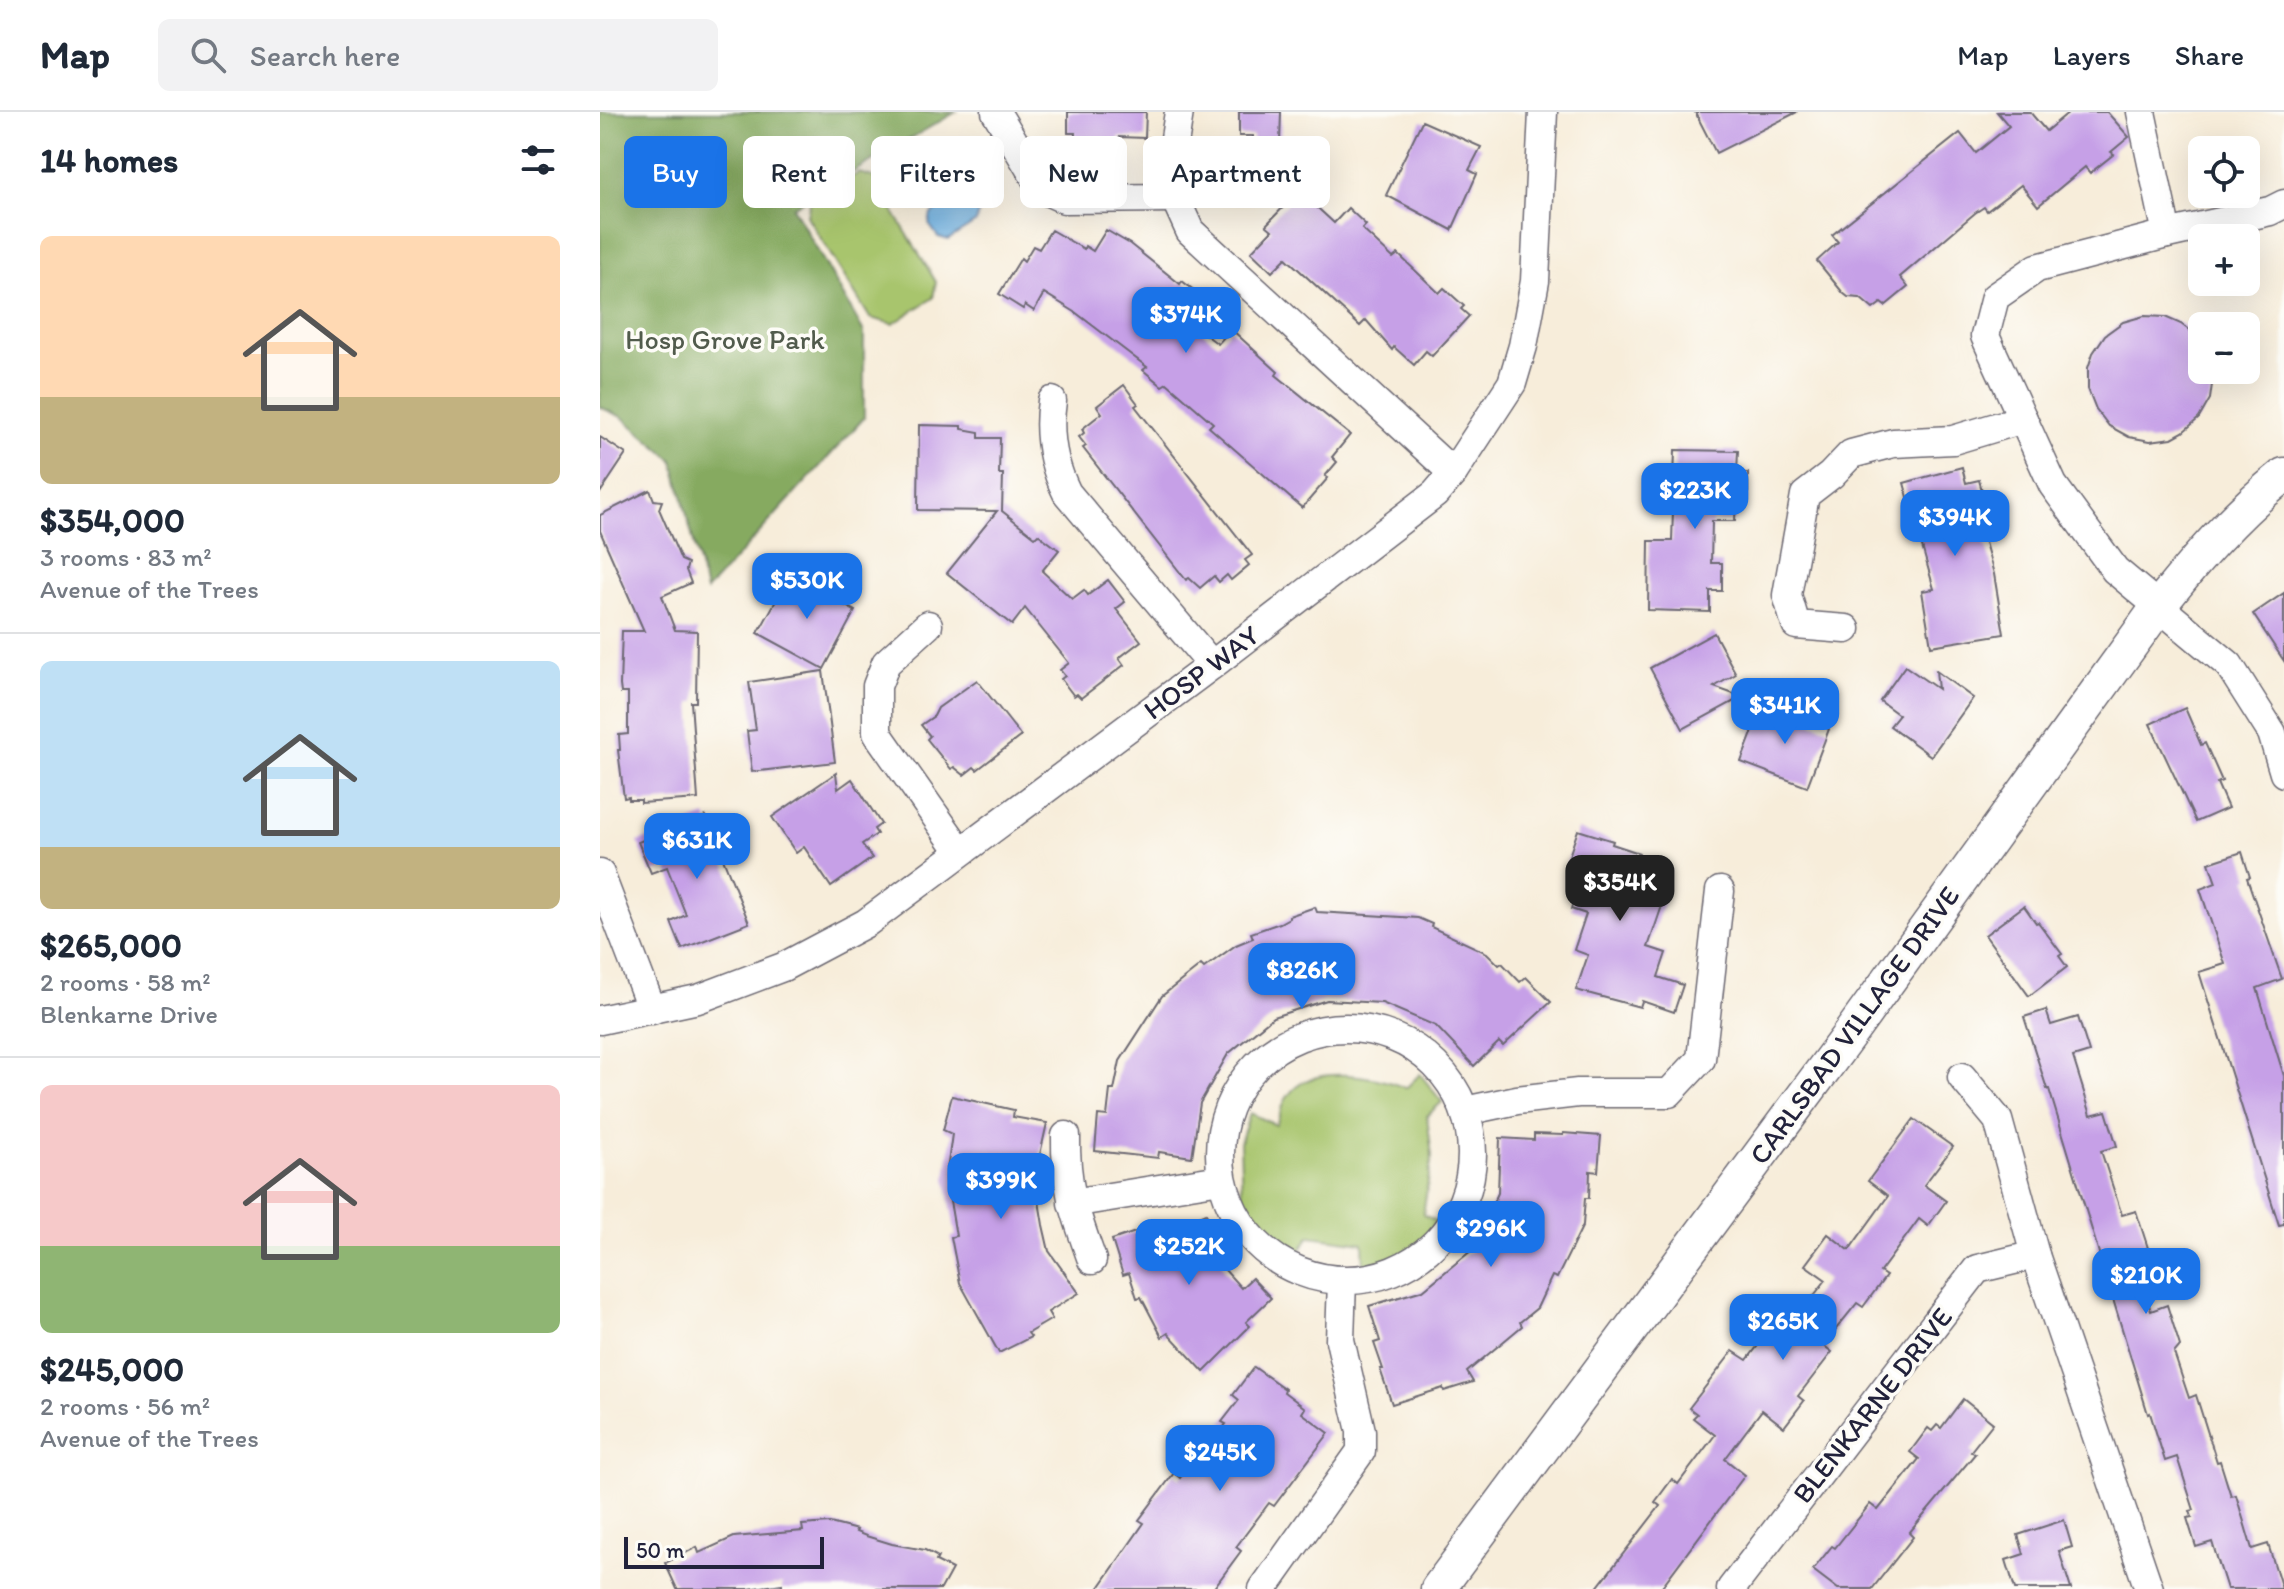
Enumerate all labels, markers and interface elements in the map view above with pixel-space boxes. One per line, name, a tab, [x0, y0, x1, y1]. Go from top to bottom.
search box	[158, 19, 718, 91]
text: Map	[40, 32, 110, 78]
icon: search	[186, 33, 230, 77]
text: Search here	[250, 37, 400, 74]
text: Map	[1957, 38, 2009, 72]
text: Layers	[2053, 38, 2131, 72]
text: Share	[2175, 38, 2244, 72]
chip: Buy	[624, 136, 727, 208]
chip: Rent	[743, 136, 855, 208]
chip: Filters	[871, 136, 1004, 208]
chip: New	[1020, 136, 1127, 208]
chip: Apartment	[1143, 136, 1330, 208]
map controls	[2188, 136, 2260, 384]
button: locate	[2188, 136, 2260, 208]
icon: filters	[516, 138, 560, 182]
text: 14 homes	[40, 140, 178, 181]
button: +	[2188, 224, 2260, 296]
pin: $374K	[1130, 287, 1242, 355]
icon: home	[228, 288, 372, 432]
text: $374K	[1150, 297, 1222, 329]
button: −	[2188, 312, 2260, 384]
park label: Hosp Grove Park	[625, 322, 825, 356]
pin: $223K	[1639, 463, 1751, 531]
text: $223K	[1659, 473, 1731, 505]
pin: $394K	[1899, 490, 2011, 558]
text: $354,000	[40, 500, 185, 541]
text: $394K	[1918, 500, 1992, 532]
text: 3 rooms · 83 m²	[40, 541, 212, 573]
pin: $530K	[751, 553, 863, 621]
text: $530K	[770, 563, 844, 595]
text: Avenue of the Trees	[40, 573, 259, 605]
street label: HOSP WAY	[1137, 617, 1266, 726]
pin: $341K	[1729, 678, 1841, 746]
text: $341K	[1749, 688, 1821, 720]
icon: home	[228, 713, 372, 857]
pin: $631K	[641, 813, 753, 881]
text: $631K	[662, 823, 732, 855]
pin: $354K	[1564, 855, 1676, 923]
text: $354K	[1583, 865, 1657, 897]
street label: CARLSBAD VILLAGE DRIVE	[1742, 879, 1966, 1171]
text: $265,000	[40, 925, 182, 966]
pin: $826K	[1246, 943, 1358, 1011]
text: $826K	[1266, 953, 1338, 985]
text: 2 rooms · 58 m²	[40, 966, 211, 998]
text: Blenkarne Drive	[40, 998, 218, 1030]
icon: home	[228, 1137, 372, 1281]
pin: $399K	[945, 1153, 1057, 1221]
text: $399K	[965, 1163, 1037, 1195]
pin: $296K	[1435, 1201, 1547, 1269]
text: $296K	[1456, 1211, 1526, 1243]
pin: $252K	[1133, 1219, 1245, 1287]
text: $252K	[1154, 1229, 1224, 1261]
pin: $210K	[2090, 1248, 2202, 1316]
text: $210K	[2110, 1258, 2182, 1290]
pin: $265K	[1727, 1294, 1839, 1362]
street label: BLENKARNE DRIVE	[1785, 1300, 1959, 1510]
text: $265K	[1748, 1304, 1818, 1336]
text: $245,000	[40, 1349, 184, 1390]
text: 2 rooms · 56 m²	[40, 1390, 210, 1422]
text: Avenue of the Trees	[40, 1422, 259, 1454]
pin: $245K	[1164, 1425, 1276, 1493]
text: $245K	[1184, 1435, 1256, 1467]
scale bar	[624, 1533, 824, 1569]
text: 50 m	[636, 1537, 685, 1564]

